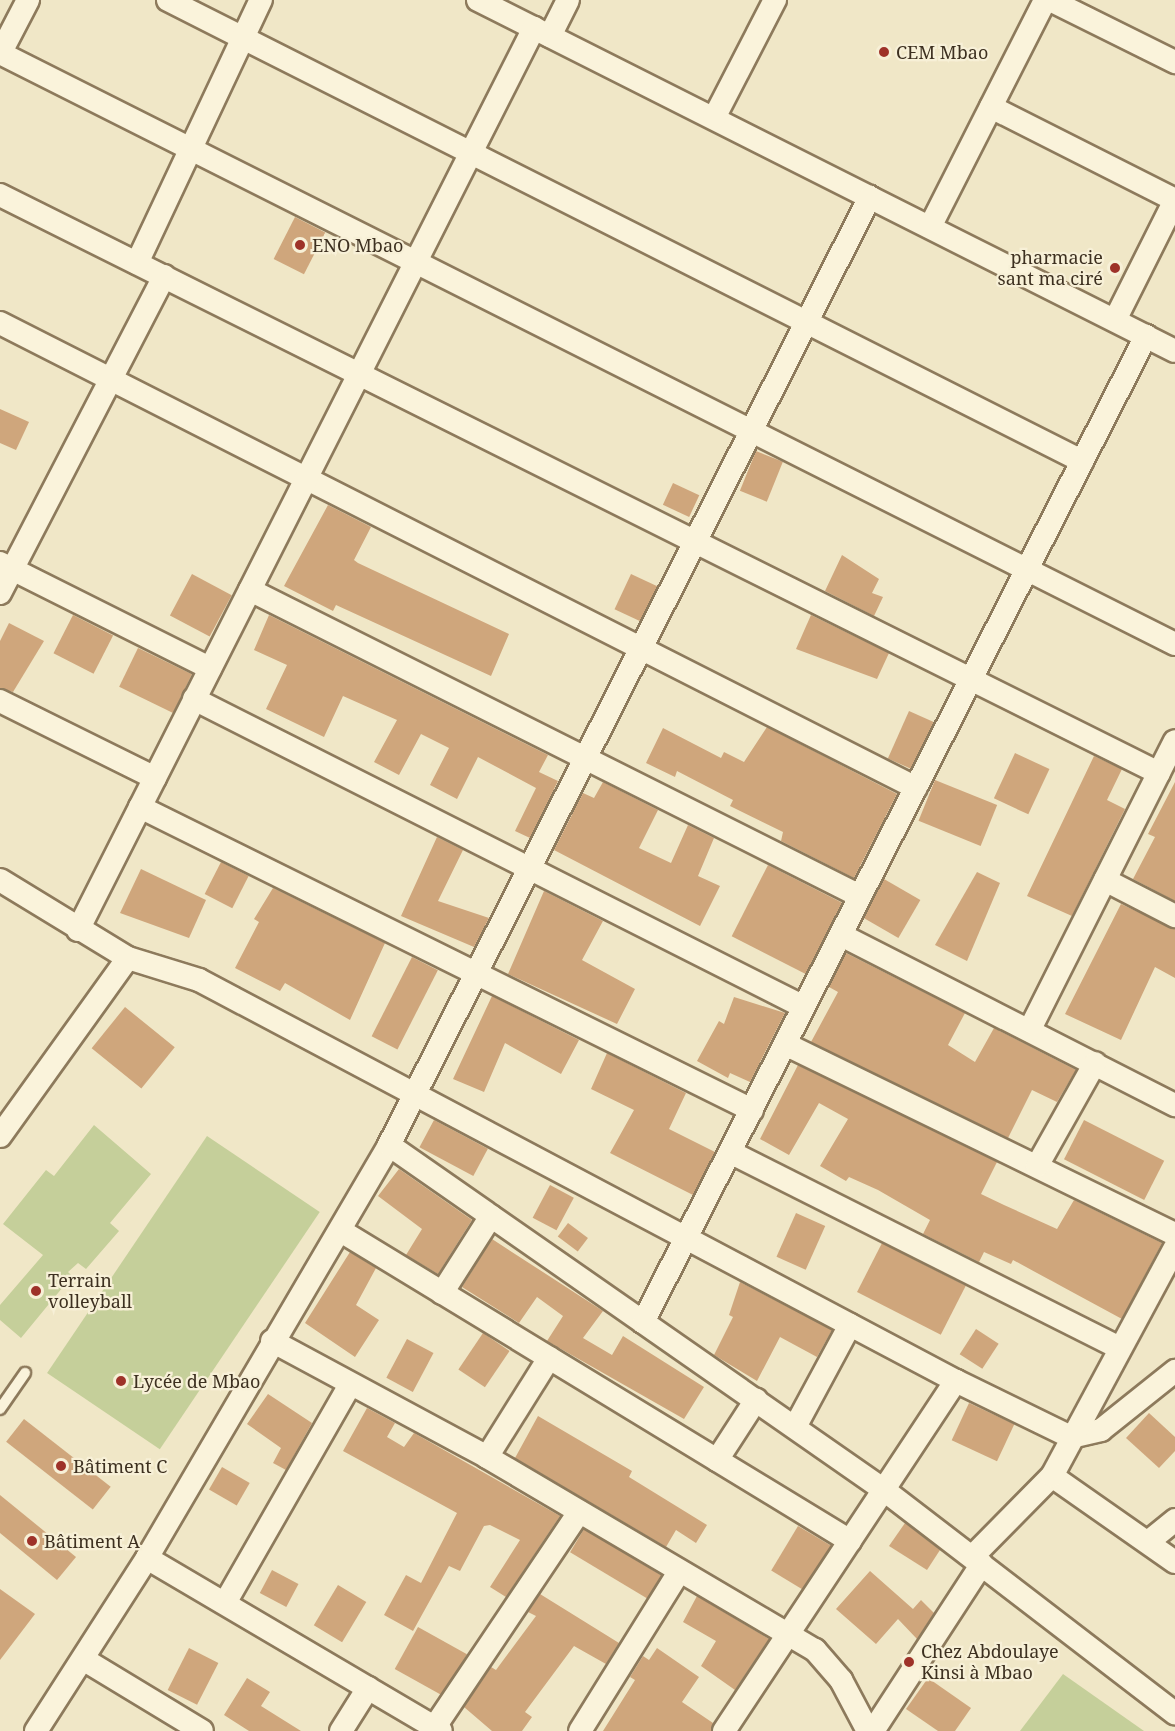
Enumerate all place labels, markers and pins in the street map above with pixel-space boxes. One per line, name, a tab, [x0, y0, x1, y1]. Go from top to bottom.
place label: CEM Mbao	[896, 41, 988, 63]
marker: CEM Mbao	[877, 45, 891, 59]
place label: ENO Mbao	[312, 234, 403, 256]
marker: ENO Mbao	[293, 238, 307, 252]
place label: pharmacie sant ma ciré	[998, 247, 1103, 290]
marker: pharmacie sant ma ciré	[1108, 261, 1122, 275]
place label: Terrain volleyball	[48, 1270, 132, 1312]
marker: Terrain volleyball	[29, 1284, 43, 1298]
place label: Lycée de Mbao	[133, 1370, 260, 1392]
marker: Lycée de Mbao	[114, 1374, 128, 1388]
place label: Bâtiment C	[73, 1455, 167, 1477]
marker: Bâtiment C	[54, 1459, 68, 1473]
place label: Bâtiment A	[44, 1530, 140, 1552]
marker: Bâtiment A	[25, 1534, 39, 1548]
place label: Chez Abdoulaye Kinsi à Mbao	[921, 1641, 1059, 1684]
marker: Chez Abdoulaye Kinsi à Mbao	[902, 1655, 916, 1669]

